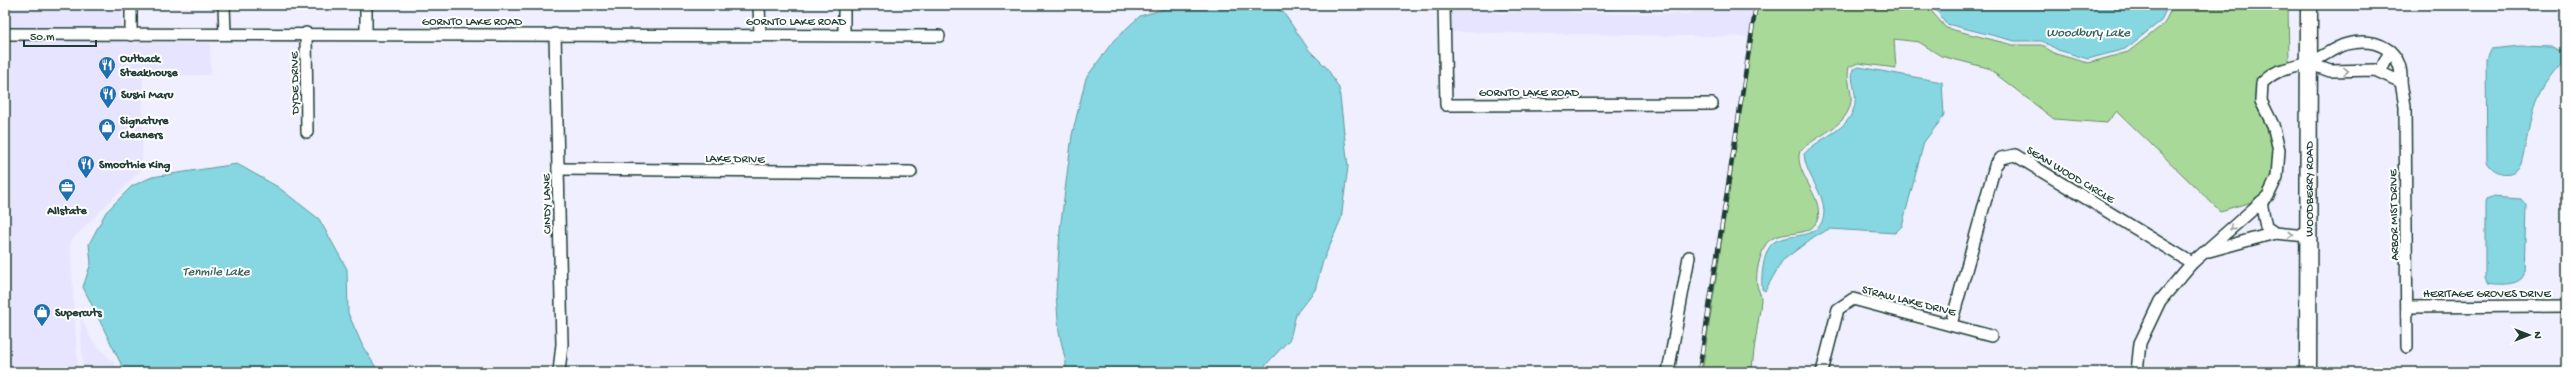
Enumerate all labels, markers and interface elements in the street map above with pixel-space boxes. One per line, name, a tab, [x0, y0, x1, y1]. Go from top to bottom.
street label: GORNTO LAKE ROAD	[422, 16, 522, 30]
street label: GORNTO LAKE ROAD	[746, 16, 846, 30]
scale bar	[24, 22, 96, 48]
water label: Woodbury Lake	[2046, 26, 2131, 41]
text: 50 m	[30, 31, 55, 45]
street label: DYDE DRIVE	[288, 51, 304, 115]
place label: Outback Steakhouse	[120, 53, 178, 81]
restaurant icon: Outback Steakhouse	[97, 55, 117, 80]
one-way arrow	[2343, 67, 2349, 75]
restaurant icon: Sushi Maru	[98, 84, 118, 109]
street label: GORNTO LAKE ROAD	[1479, 87, 1579, 101]
place label: Sushi Maru	[121, 89, 174, 103]
place label: Signature Cleaners	[119, 115, 169, 143]
shop icon: Signature Cleaners	[97, 117, 117, 142]
street label: WOODBERRY ROAD	[2303, 141, 2318, 237]
street label: SEAN WOOD CIRCLE	[2023, 144, 2117, 208]
street label: LAKE DRIVE	[705, 152, 765, 168]
restaurant icon: Smoothie King	[76, 154, 96, 179]
place label: Smoothie King	[99, 159, 170, 173]
street label: ARBOR MIST DRIVE	[2387, 169, 2403, 261]
street label: CINDY LANE	[540, 173, 556, 234]
office icon: Allstate	[57, 177, 77, 202]
place label: Allstate	[46, 205, 88, 219]
one-way arrow	[2229, 223, 2237, 231]
one-way arrow	[2288, 230, 2294, 239]
water label: Tenmile Lake	[182, 265, 251, 280]
street label: STRAW LAKE DRIVE	[1860, 284, 1957, 320]
street label: HERITAGE GROVES DRIVE	[2423, 288, 2551, 302]
shop icon: Supercuts	[32, 302, 52, 327]
place label: Supercuts	[55, 307, 102, 321]
north arrow	[2509, 315, 2549, 355]
text: N	[2531, 331, 2543, 339]

